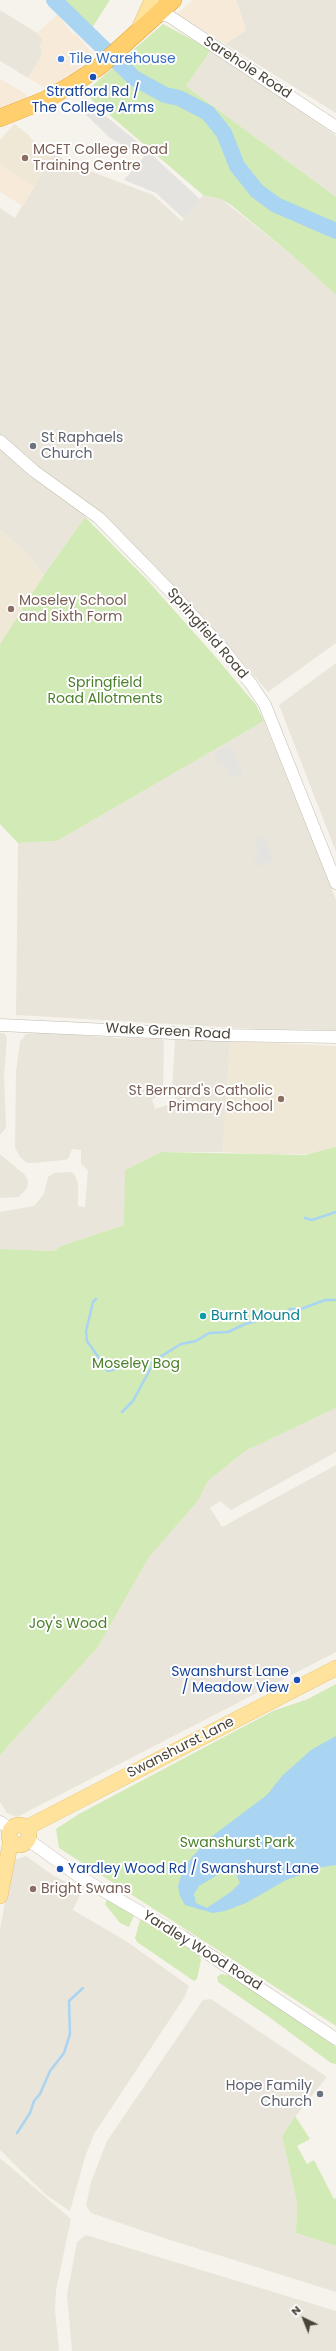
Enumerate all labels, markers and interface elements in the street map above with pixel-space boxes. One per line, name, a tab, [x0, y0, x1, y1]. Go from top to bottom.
street label: Sarehole Road	[200, 33, 294, 103]
place label: Tile Warehouse	[69, 51, 176, 67]
marker: Tile Warehouse	[56, 54, 66, 64]
marker: Stratford Rd / The College Arms	[88, 72, 98, 82]
place label: Stratford Rd / The College Arms	[32, 84, 154, 116]
place label: MCET College Road Training Centre	[33, 142, 168, 174]
marker: MCET College Road Training Centre	[20, 153, 30, 163]
place label: St Raphaels Church	[41, 430, 123, 462]
marker: St Raphaels Church	[28, 441, 38, 451]
street label: Springfield Road	[163, 585, 251, 683]
place label: Moseley School and Sixth Form	[19, 593, 127, 626]
marker: Moseley School and Sixth Form	[6, 604, 16, 614]
park label: Springfield Road Allotments	[48, 675, 162, 708]
street label: Wake Green Road	[105, 1020, 231, 1044]
place label: St Bernard's Catholic Primary School	[128, 1083, 273, 1116]
marker: St Bernard's Catholic Primary School	[276, 1094, 286, 1104]
place label: Burnt Mound	[211, 1308, 300, 1324]
marker: Burnt Mound	[198, 1311, 208, 1321]
park label: Moseley Bog	[92, 1356, 180, 1372]
park label: Joy's Wood	[29, 1616, 107, 1632]
place label: Swanshurst Lane / Meadow View	[171, 1664, 289, 1696]
marker: Swanshurst Lane / Meadow View	[292, 1675, 302, 1685]
street label: Swanshurst Lane	[125, 1714, 237, 1782]
park label: Swanshurst Park	[180, 1835, 294, 1851]
place label: Yardley Wood Rd / Swanshurst Lane	[68, 1861, 319, 1877]
marker: Yardley Wood Rd / Swanshurst Lane	[55, 1864, 65, 1874]
place label: Bright Swans	[41, 1881, 131, 1897]
marker: Bright Swans	[28, 1884, 38, 1894]
street label: Yardley Wood Road	[139, 1908, 265, 1994]
place label: Hope Family Church	[226, 2078, 312, 2110]
marker: Hope Family Church	[315, 2089, 325, 2099]
north arrow	[284, 2299, 324, 2339]
text: N	[287, 2302, 304, 2319]

